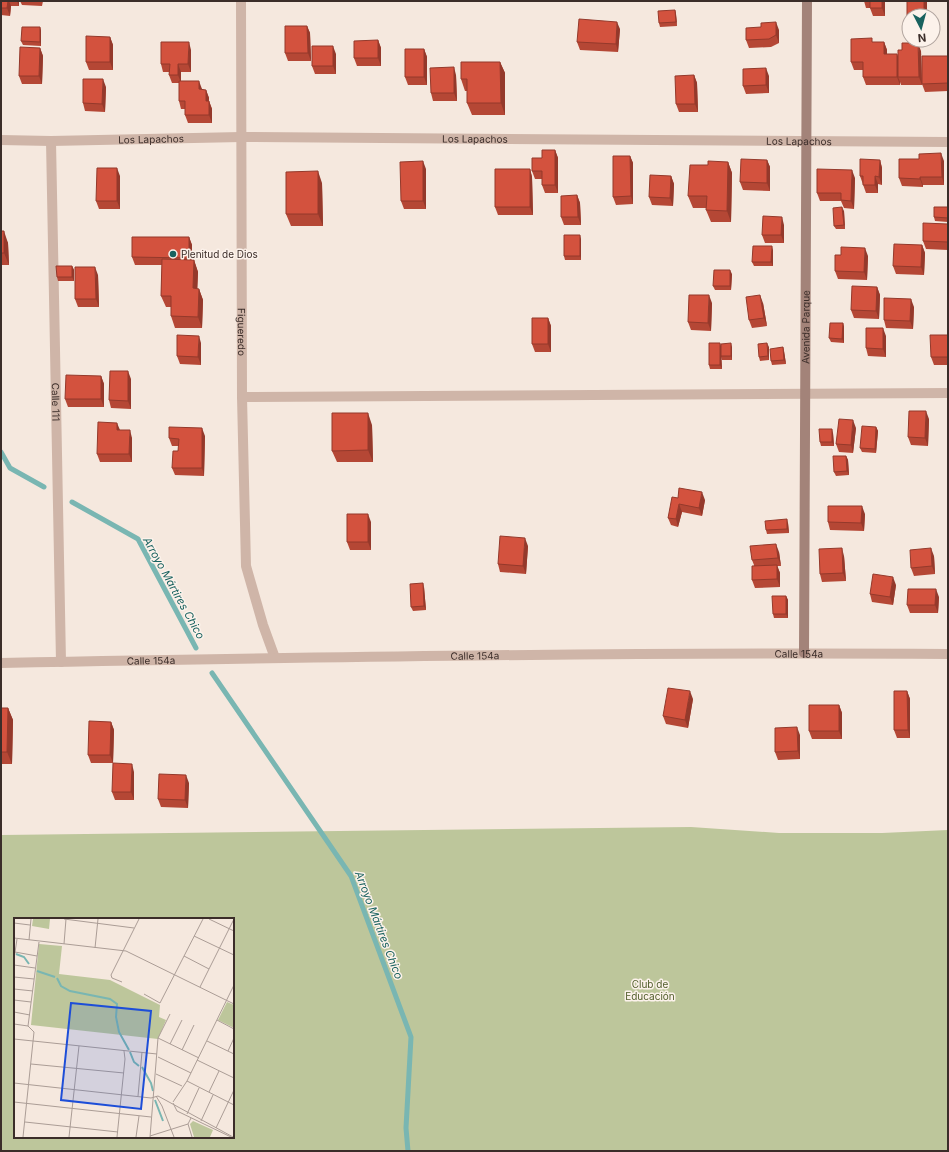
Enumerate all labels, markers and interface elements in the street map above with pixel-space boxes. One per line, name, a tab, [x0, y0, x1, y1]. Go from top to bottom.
north arrow	[901, 8, 941, 48]
text: N	[917, 31, 927, 45]
street label: Los Lapachos	[118, 132, 184, 146]
street label: Los Lapachos	[442, 132, 508, 145]
street label: Los Lapachos	[766, 135, 832, 147]
place label: Plenitud de Dios	[181, 248, 258, 260]
marker: Plenitud de Dios	[168, 249, 178, 259]
street label: Avenida Parque	[799, 290, 812, 364]
street label: Figueredo	[236, 308, 248, 356]
street label: Calle 111	[50, 383, 62, 421]
water label: Arroyo Mártires Chico	[140, 534, 208, 642]
street label: Calle 154a	[775, 648, 823, 660]
street label: Calle 154a	[451, 649, 499, 662]
street label: Calle 154a	[127, 654, 175, 667]
water label: Arroyo Mártires Chico	[352, 868, 406, 981]
inset map	[14, 918, 234, 1138]
park label: Club de Educación	[625, 978, 675, 1002]

